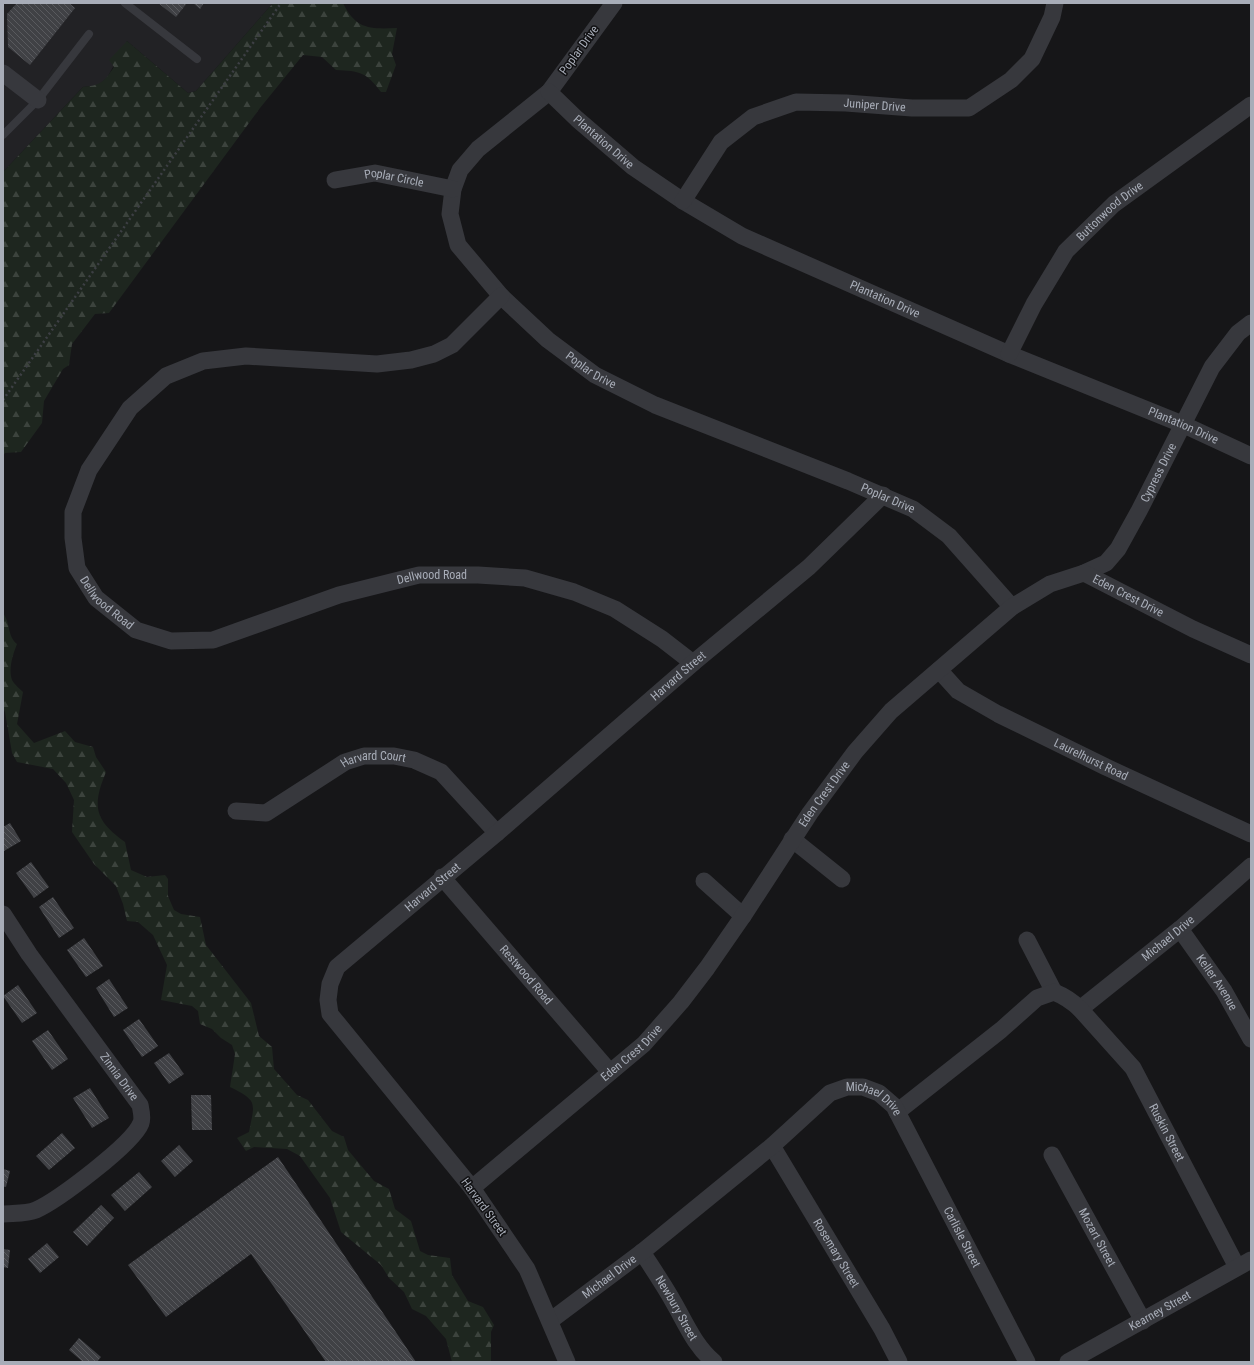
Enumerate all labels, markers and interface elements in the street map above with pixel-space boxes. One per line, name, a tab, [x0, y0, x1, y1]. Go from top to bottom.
street label: Poplar Drive	[556, 22, 602, 77]
street label: Juniper Drive	[843, 96, 906, 115]
street label: Plantation Drive	[571, 112, 637, 172]
street label: Poplar Circle	[363, 166, 425, 190]
street label: Buttonwood Drive	[1073, 178, 1146, 244]
street label: Plantation Drive	[848, 278, 923, 321]
street label: Poplar Drive	[563, 349, 619, 392]
street label: Plantation Drive	[1146, 404, 1221, 447]
street label: Cypress Drive	[1138, 440, 1179, 505]
street label: Poplar Drive	[859, 480, 917, 516]
street label: Dellwood Road	[395, 567, 467, 587]
street label: Eden Crest Drive	[1090, 572, 1166, 620]
street label: Dellwood Road	[77, 574, 137, 632]
street label: Harvard Street	[648, 648, 709, 703]
street label: Laurelhurst Road	[1052, 736, 1130, 783]
street label: Harvard Court	[338, 749, 408, 770]
street label: Eden Crest Drive	[796, 758, 853, 829]
street label: Harvard Street	[402, 859, 464, 914]
street label: Michael Drive	[1139, 912, 1198, 964]
street label: Restwood Road	[497, 942, 556, 1007]
street label: Keller Avenue	[1193, 952, 1241, 1013]
street label: Eden Crest Drive	[598, 1021, 665, 1084]
street label: Zinnia Drive	[97, 1050, 142, 1104]
street label: Michael Drive	[846, 1080, 905, 1118]
street label: Ruskin Street	[1146, 1102, 1188, 1164]
street label: Harvard Street	[458, 1175, 510, 1239]
street label: Carlisle Street	[941, 1204, 984, 1270]
street label: Mozart Street	[1076, 1206, 1119, 1269]
street label: Rosemary Street	[810, 1216, 863, 1291]
street label: Michael Drive	[579, 1252, 639, 1301]
street label: Newbury Street	[652, 1273, 701, 1344]
street label: Kearney Street	[1126, 1288, 1194, 1334]

